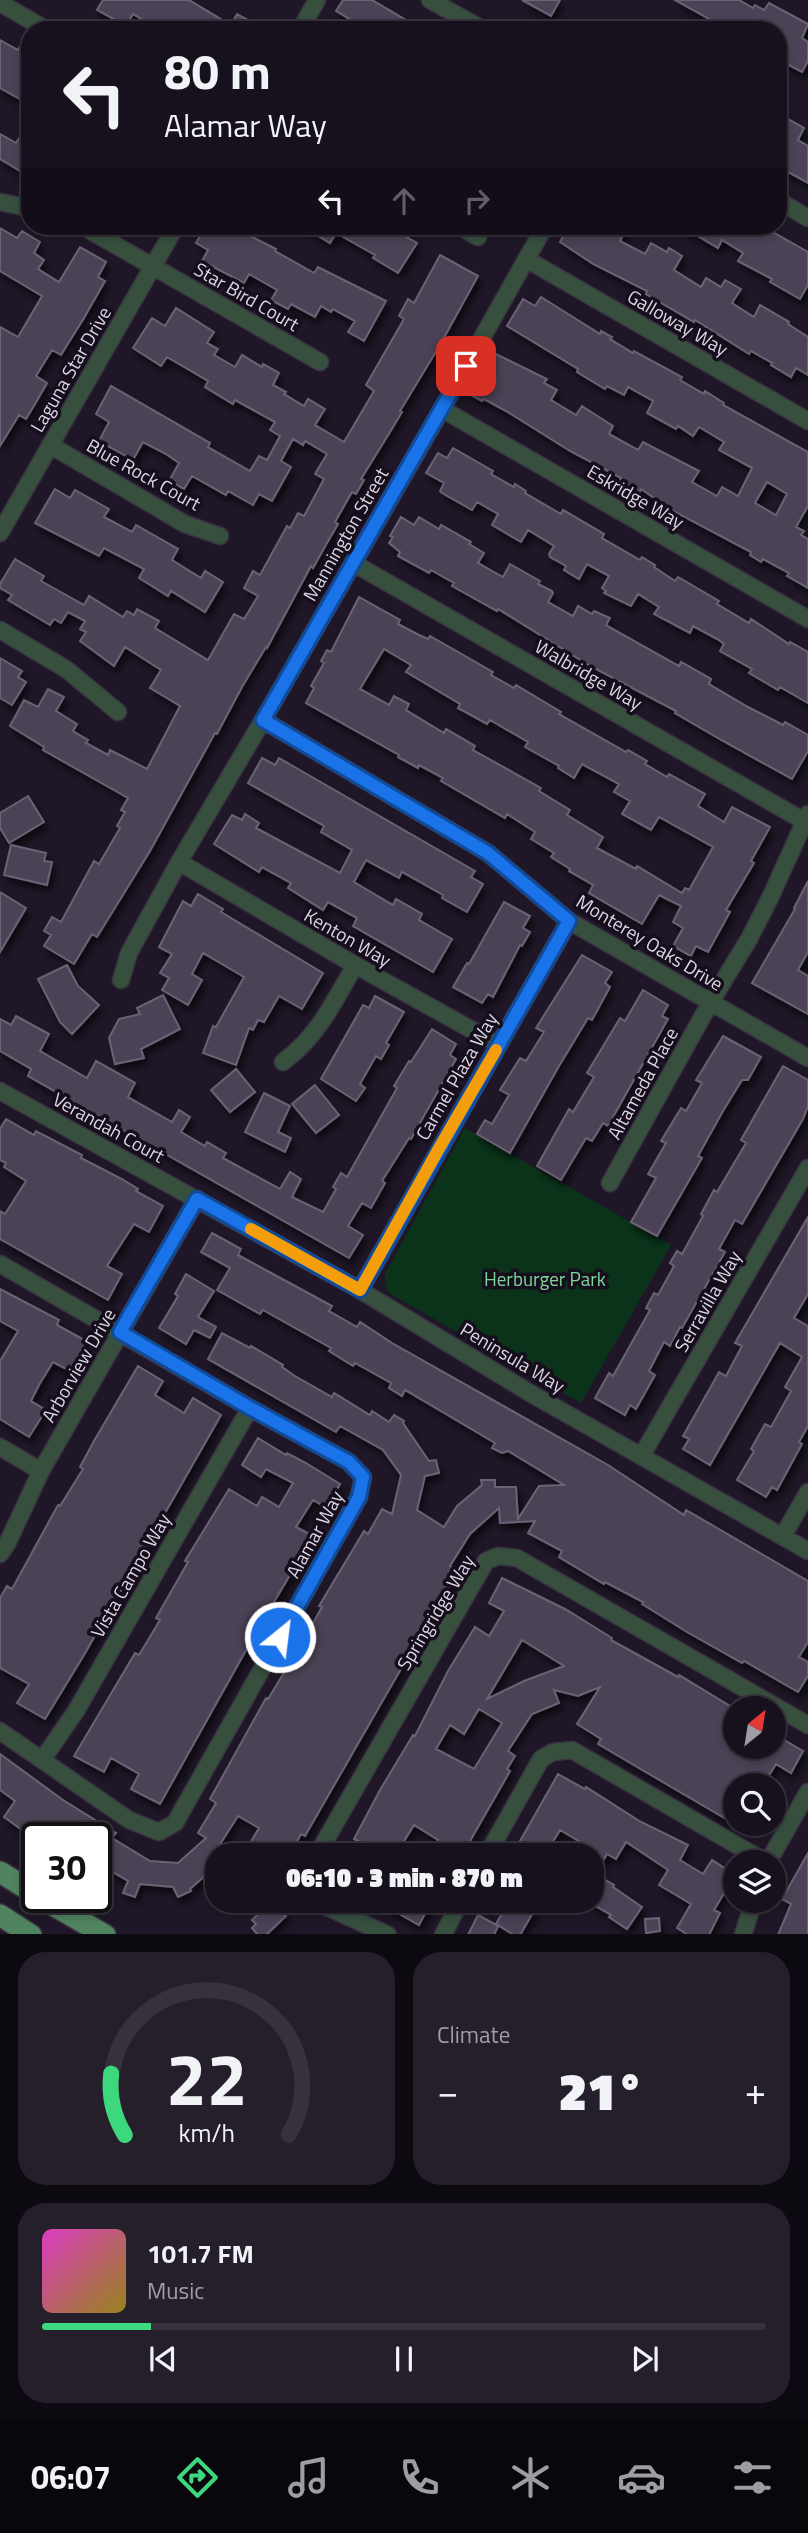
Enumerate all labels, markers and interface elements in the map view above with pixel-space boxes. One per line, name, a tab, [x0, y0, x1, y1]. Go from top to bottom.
text: 80 m	[164, 33, 271, 108]
icon: left	[49, 49, 140, 140]
text: Alamar Way	[164, 101, 327, 149]
icon: left	[312, 182, 350, 220]
icon: ahead	[385, 182, 423, 220]
icon: right	[458, 182, 496, 220]
street label: Star Bird Court	[189, 254, 305, 338]
street label: Galloway Way	[622, 281, 734, 363]
street label: Laguna Star Drive	[22, 301, 118, 437]
pin	[436, 336, 496, 396]
icon: arrive	[447, 347, 485, 385]
street label: Blue Rock Court	[82, 431, 207, 518]
street label: Eskridge Way	[582, 456, 690, 536]
street label: Mannington Street	[295, 461, 395, 606]
street label: Walbridge Way	[530, 631, 648, 717]
street label: Monterey Oaks Drive	[571, 887, 729, 997]
street label: Kenton Way	[299, 900, 397, 974]
street label: Carmel Plaza Way	[408, 1007, 504, 1145]
street label: Altameda Place	[599, 1022, 685, 1144]
street label: Verandah Court	[48, 1084, 170, 1170]
street label: Serravilla Way	[666, 1245, 748, 1357]
park label: Herburger Park	[484, 1264, 606, 1293]
street label: Arborview Drive	[34, 1303, 122, 1427]
street label: Peninsula Way	[455, 1314, 571, 1400]
street label: Alamar Way	[278, 1485, 350, 1583]
street label: Vista Campo Way	[83, 1507, 177, 1643]
street label: Springridge Way	[389, 1549, 481, 1675]
position arrow	[243, 1600, 317, 1674]
north arrow	[723, 1696, 786, 1759]
map controls	[723, 1696, 786, 1913]
button: search	[723, 1773, 786, 1836]
speed limit sign: 30	[21, 1822, 112, 1913]
button: layers	[723, 1850, 786, 1913]
text: 06:10 · 3 min · 870 m	[286, 1858, 523, 1897]
text: Climate	[437, 2017, 510, 2052]
text: 22	[166, 2023, 247, 2133]
text: 21°	[559, 2051, 644, 2130]
text: −	[437, 2062, 458, 2120]
text: +	[745, 2062, 766, 2120]
text: km/h	[178, 2113, 235, 2151]
text: 101.7 FM	[147, 2234, 254, 2273]
text: Music	[147, 2273, 204, 2308]
icon: previous	[144, 2340, 182, 2378]
icon: pause	[385, 2340, 423, 2378]
icon: next	[626, 2340, 664, 2378]
text: 06:07	[31, 2453, 111, 2501]
icon: directions	[173, 2453, 222, 2502]
icon: music	[284, 2453, 333, 2502]
icon: phone	[395, 2453, 444, 2502]
icon: climate	[506, 2453, 555, 2502]
icon: car	[617, 2453, 666, 2502]
icon: filters	[728, 2453, 777, 2502]

